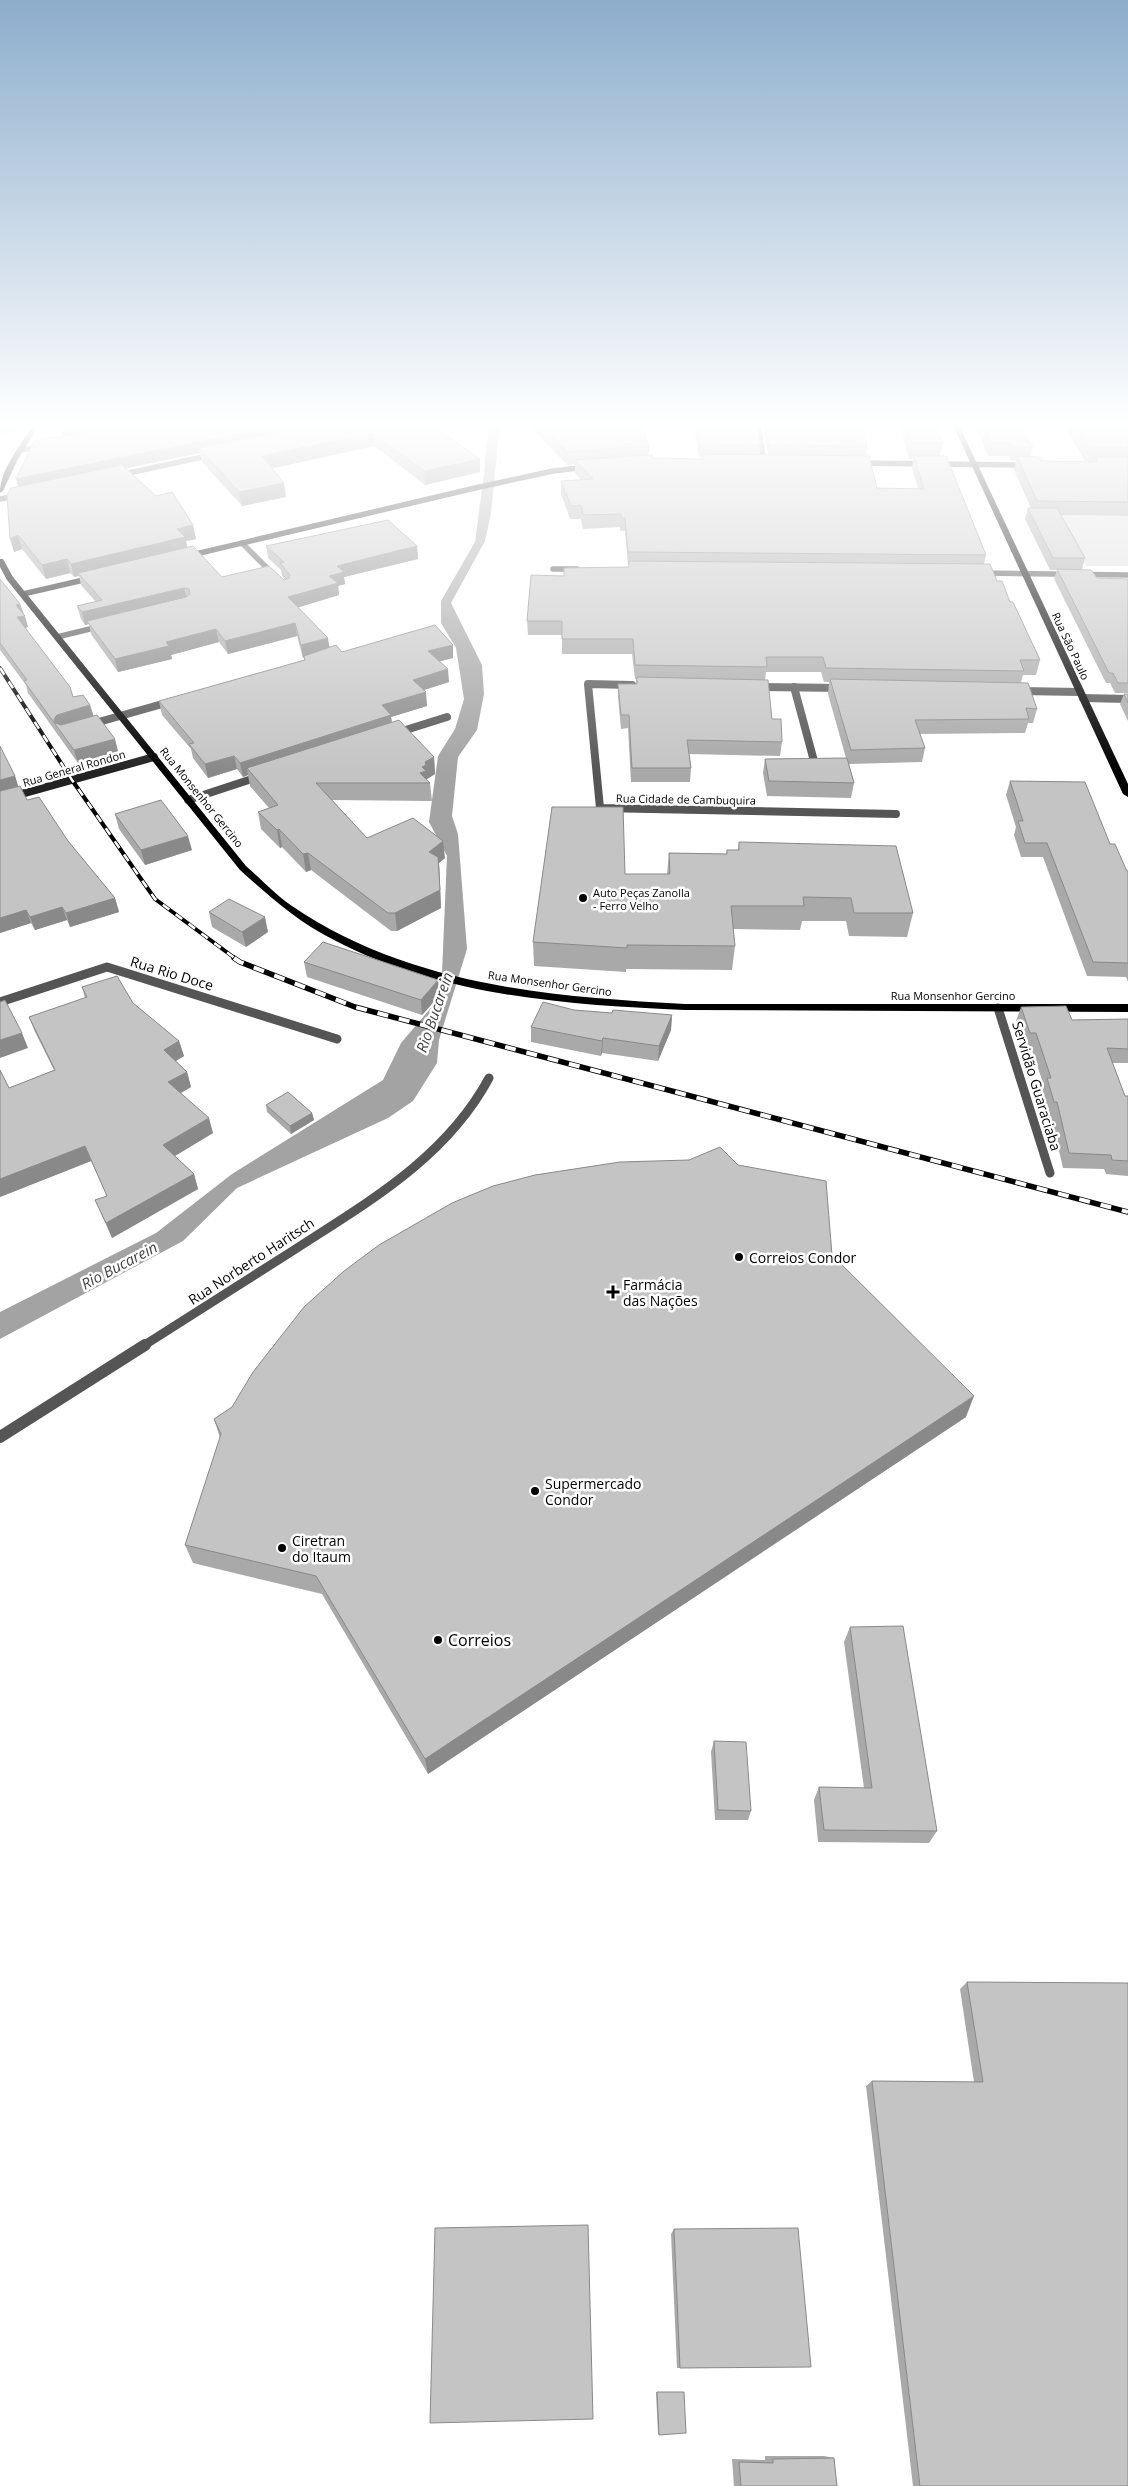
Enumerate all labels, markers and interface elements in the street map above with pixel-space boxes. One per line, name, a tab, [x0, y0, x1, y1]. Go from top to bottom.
street label: Rua São Paulo	[1049, 610, 1093, 683]
street label: Rua Monsenhor Gercino	[157, 744, 247, 850]
street label: Rua General Rondon	[21, 746, 127, 790]
street label: Rua Cidade de Cambuquira	[616, 790, 756, 808]
place label: Auto Peças Zanolla - Ferro Velho	[593, 885, 690, 913]
marker: Auto Peças Zanolla - Ferro Velho	[577, 892, 589, 904]
street label: Rua Rio Doce	[128, 951, 216, 995]
street label: Rua Monsenhor Gercino	[487, 967, 613, 999]
water label: Rio Bucarein	[411, 969, 457, 1055]
street label: Rua Monsenhor Gercino	[891, 988, 1016, 1003]
street label: Servidão Guaraciaba	[1008, 1019, 1066, 1153]
street label: Rua Norberto Haritsch	[184, 1213, 318, 1309]
water label: Rio Bucarein	[77, 1237, 161, 1293]
place label: Correios Condor	[749, 1248, 857, 1267]
marker: Correios Condor	[733, 1251, 745, 1263]
place label: Farmácia das Nações	[623, 1275, 698, 1310]
marker: Farmácia das Nações	[607, 1286, 619, 1298]
place label: Supermercado Condor	[545, 1474, 641, 1509]
marker: Supermercado Condor	[529, 1485, 541, 1497]
place label: Ciretran do Itaum	[292, 1531, 351, 1566]
marker: Ciretran do Itaum	[276, 1542, 288, 1554]
place label: Correios	[448, 1629, 511, 1651]
marker: Correios	[432, 1634, 444, 1646]

